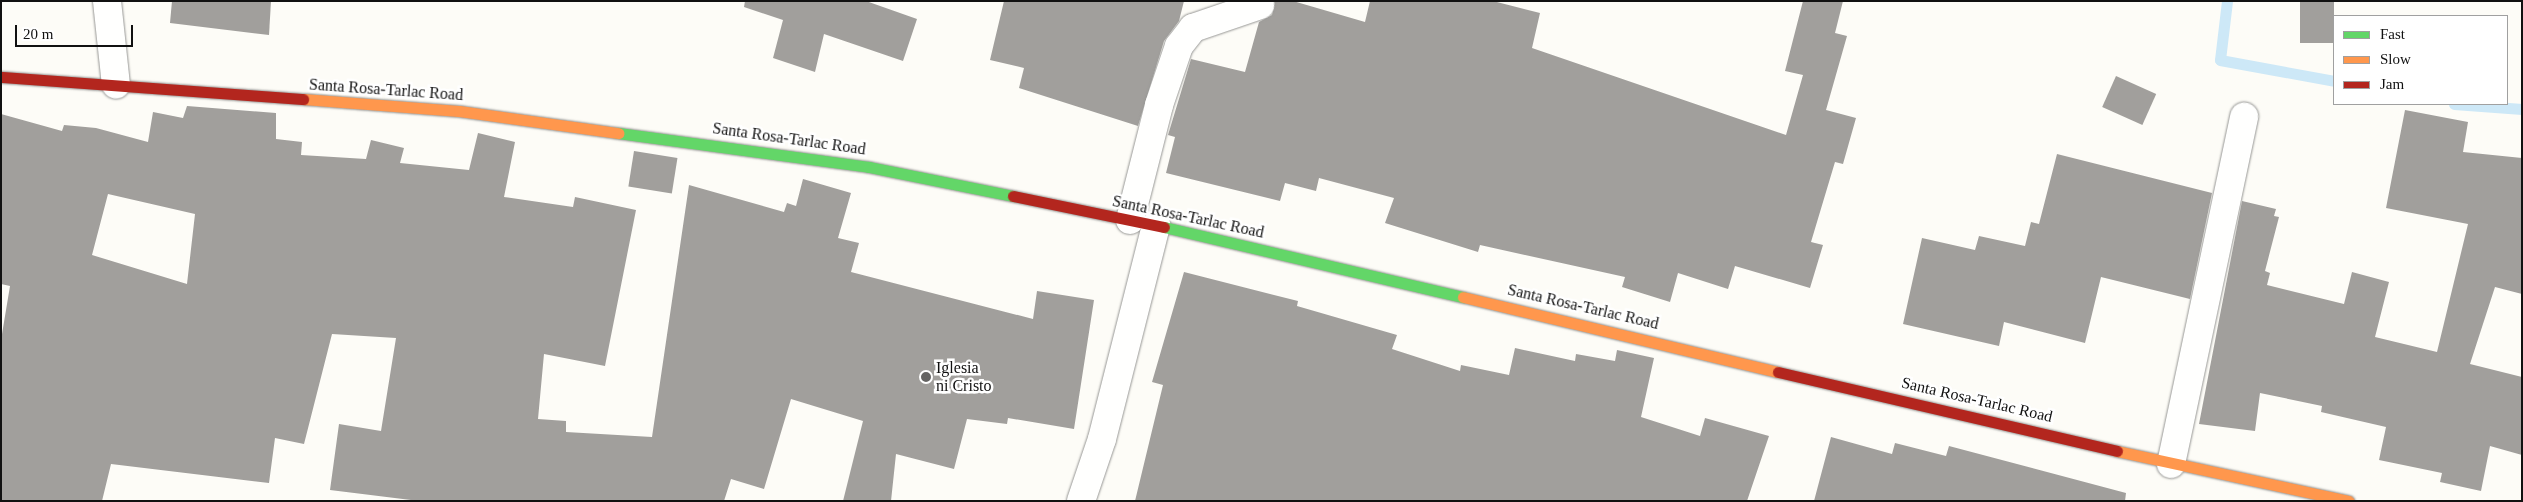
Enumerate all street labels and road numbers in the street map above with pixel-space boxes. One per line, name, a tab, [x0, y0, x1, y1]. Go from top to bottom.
street label: Santa Rosa-Tarlac Road	[308, 75, 464, 105]
street label: Santa Rosa-Tarlac Road	[711, 119, 867, 159]
street label: Santa Rosa-Tarlac Road	[1110, 192, 1266, 242]
street label: Santa Rosa-Tarlac Road	[1506, 280, 1660, 334]
street label: Santa Rosa-Tarlac Road	[1900, 373, 2054, 427]

